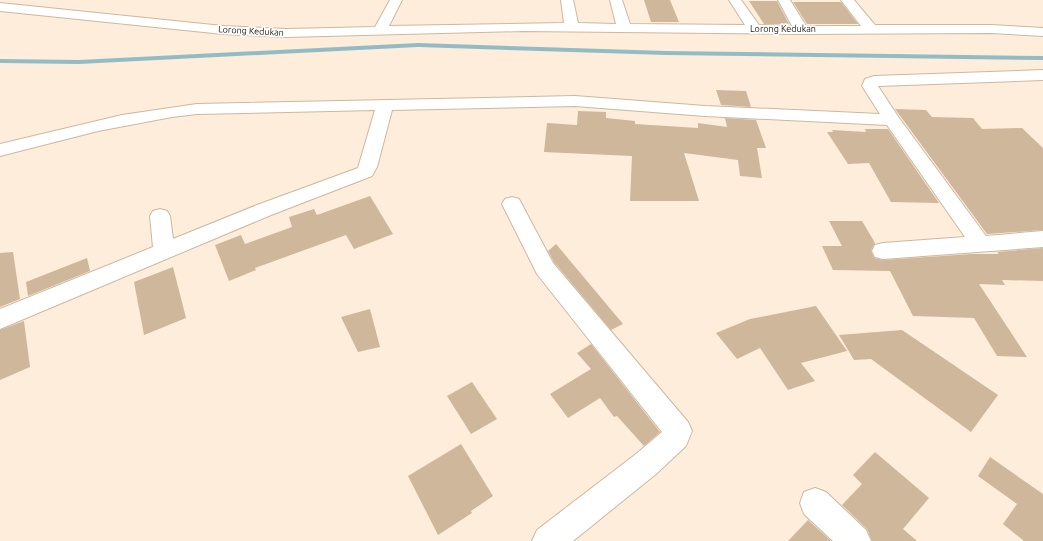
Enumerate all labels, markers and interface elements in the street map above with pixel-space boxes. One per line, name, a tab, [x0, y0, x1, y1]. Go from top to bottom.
street label: Lorong Kedukan	[218, 24, 284, 38]
street label: Lorong Kedukan	[750, 24, 816, 34]

